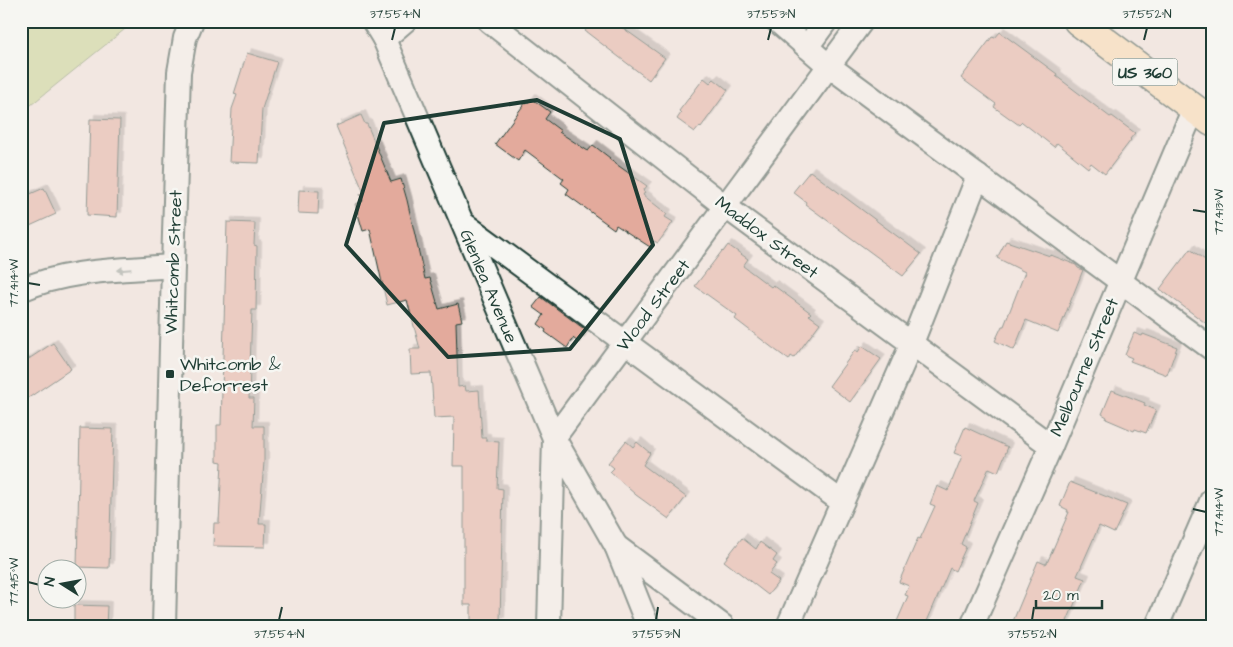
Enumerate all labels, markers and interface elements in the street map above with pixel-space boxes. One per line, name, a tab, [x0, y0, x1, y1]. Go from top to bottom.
text: 37.554°N	[370, 6, 421, 23]
text: 37.553°N	[747, 6, 796, 23]
text: 37.552°N	[1122, 6, 1172, 23]
road number: US 360	[1112, 58, 1178, 86]
text: 77.413°W	[1211, 188, 1228, 235]
street label: Whitcomb Street	[158, 189, 189, 335]
street label: Maddox Street	[710, 190, 824, 285]
street label: Glenlea Avenue	[453, 225, 524, 347]
street label: Wood Street	[611, 254, 697, 356]
text: 77.414°W	[6, 258, 23, 307]
one-way arrow	[116, 266, 132, 274]
street label: Melbourne Street	[1044, 293, 1125, 440]
place label: Whitcomb & Deforrest	[180, 352, 281, 398]
marker: Whitcomb & Deforrest	[164, 368, 176, 380]
text: 77.414°W	[1211, 487, 1228, 536]
text: 77.415°W	[6, 557, 23, 606]
north arrow	[38, 560, 88, 610]
text: N	[40, 575, 61, 588]
scale bar	[1036, 577, 1102, 609]
text: 20 m	[1043, 585, 1079, 606]
text: 37.554°N	[254, 626, 305, 643]
text: 37.553°N	[632, 626, 681, 643]
text: 37.552°N	[1007, 626, 1057, 643]

